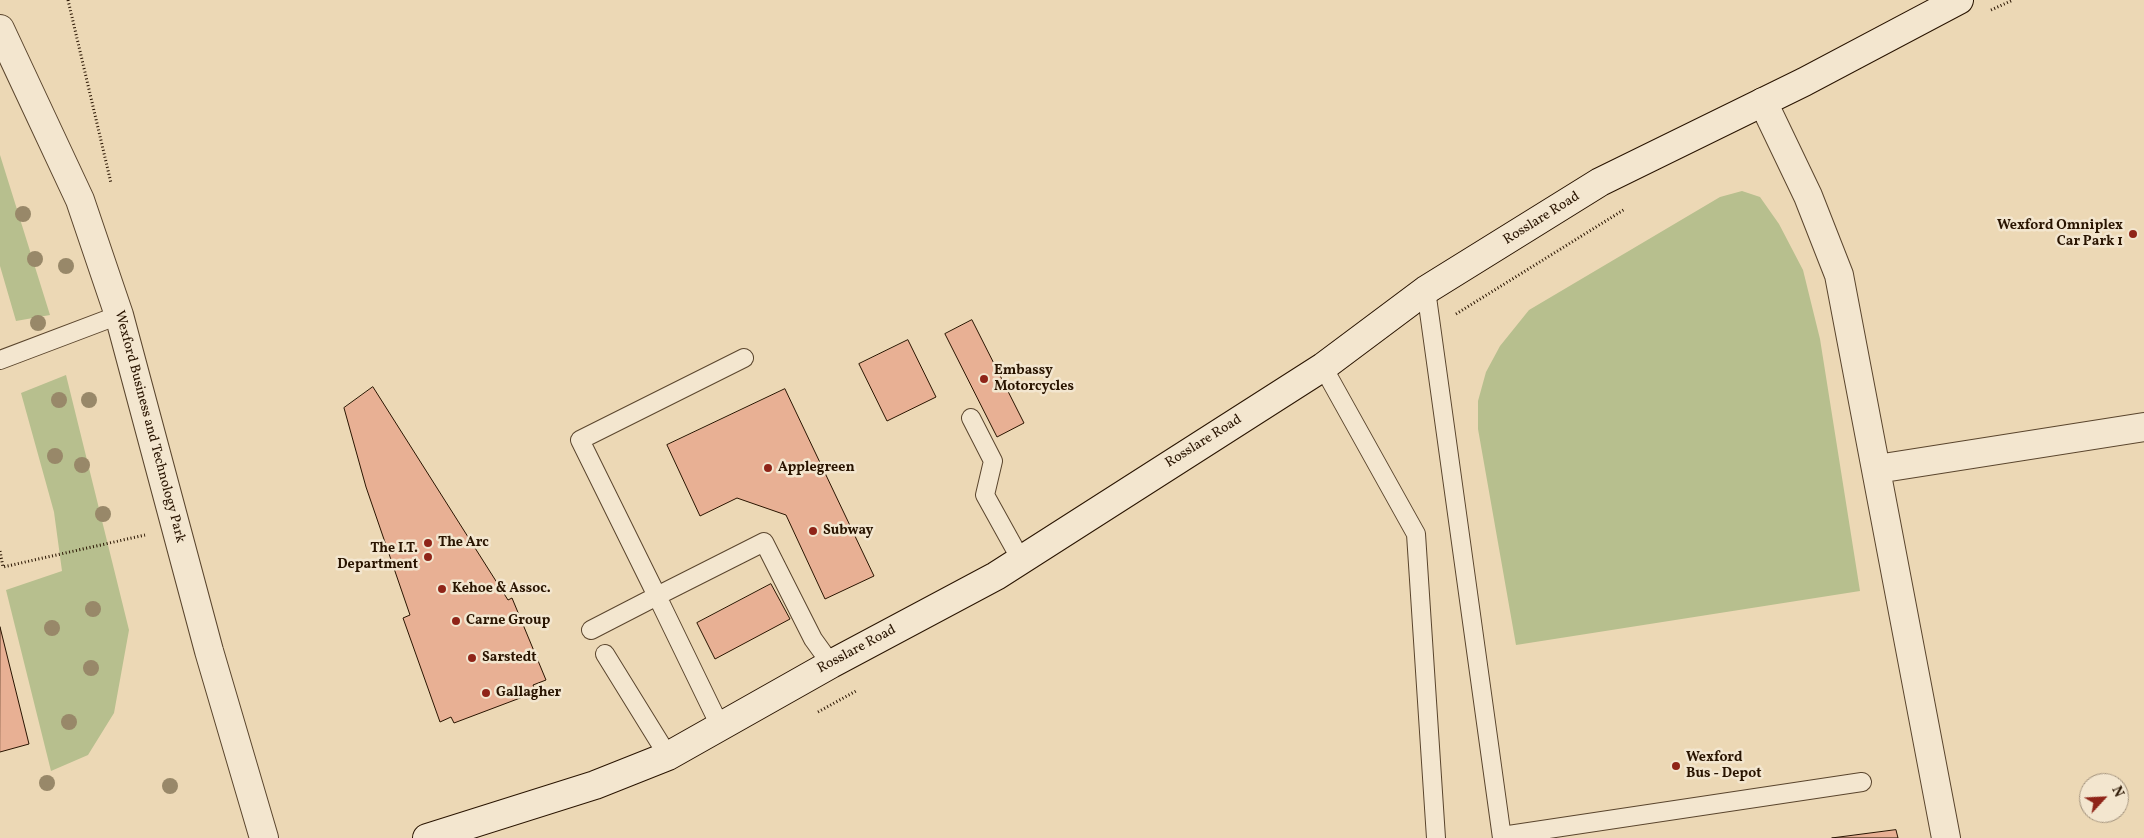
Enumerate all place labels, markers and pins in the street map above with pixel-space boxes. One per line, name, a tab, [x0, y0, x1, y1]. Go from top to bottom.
place label: Wexford Omniplex Car Park 1	[1997, 218, 2123, 250]
marker: Wexford Omniplex Car Park 1	[2127, 228, 2139, 240]
place label: Embassy Motorcycles	[994, 363, 1074, 396]
marker: Embassy Motorcycles	[978, 373, 990, 385]
place label: Applegreen	[778, 460, 855, 476]
marker: Applegreen	[762, 462, 774, 474]
place label: Subway	[823, 523, 873, 539]
marker: Subway	[807, 525, 819, 537]
place label: The Arc	[438, 535, 489, 551]
marker: The Arc	[422, 537, 434, 549]
place label: The I.T. Department	[337, 541, 418, 574]
marker: The I.T. Department	[422, 551, 434, 563]
place label: Kehoe & Assoc.	[452, 581, 551, 597]
marker: Kehoe & Assoc.	[436, 583, 448, 595]
place label: Carne Group	[466, 613, 550, 629]
marker: Carne Group	[450, 615, 462, 627]
place label: Sarstedt	[482, 650, 537, 666]
marker: Sarstedt	[466, 652, 478, 664]
place label: Gallagher	[496, 685, 561, 701]
marker: Gallagher	[480, 687, 492, 699]
place label: Wexford Bus - Depot	[1686, 750, 1761, 782]
marker: Wexford Bus - Depot	[1670, 760, 1682, 772]

